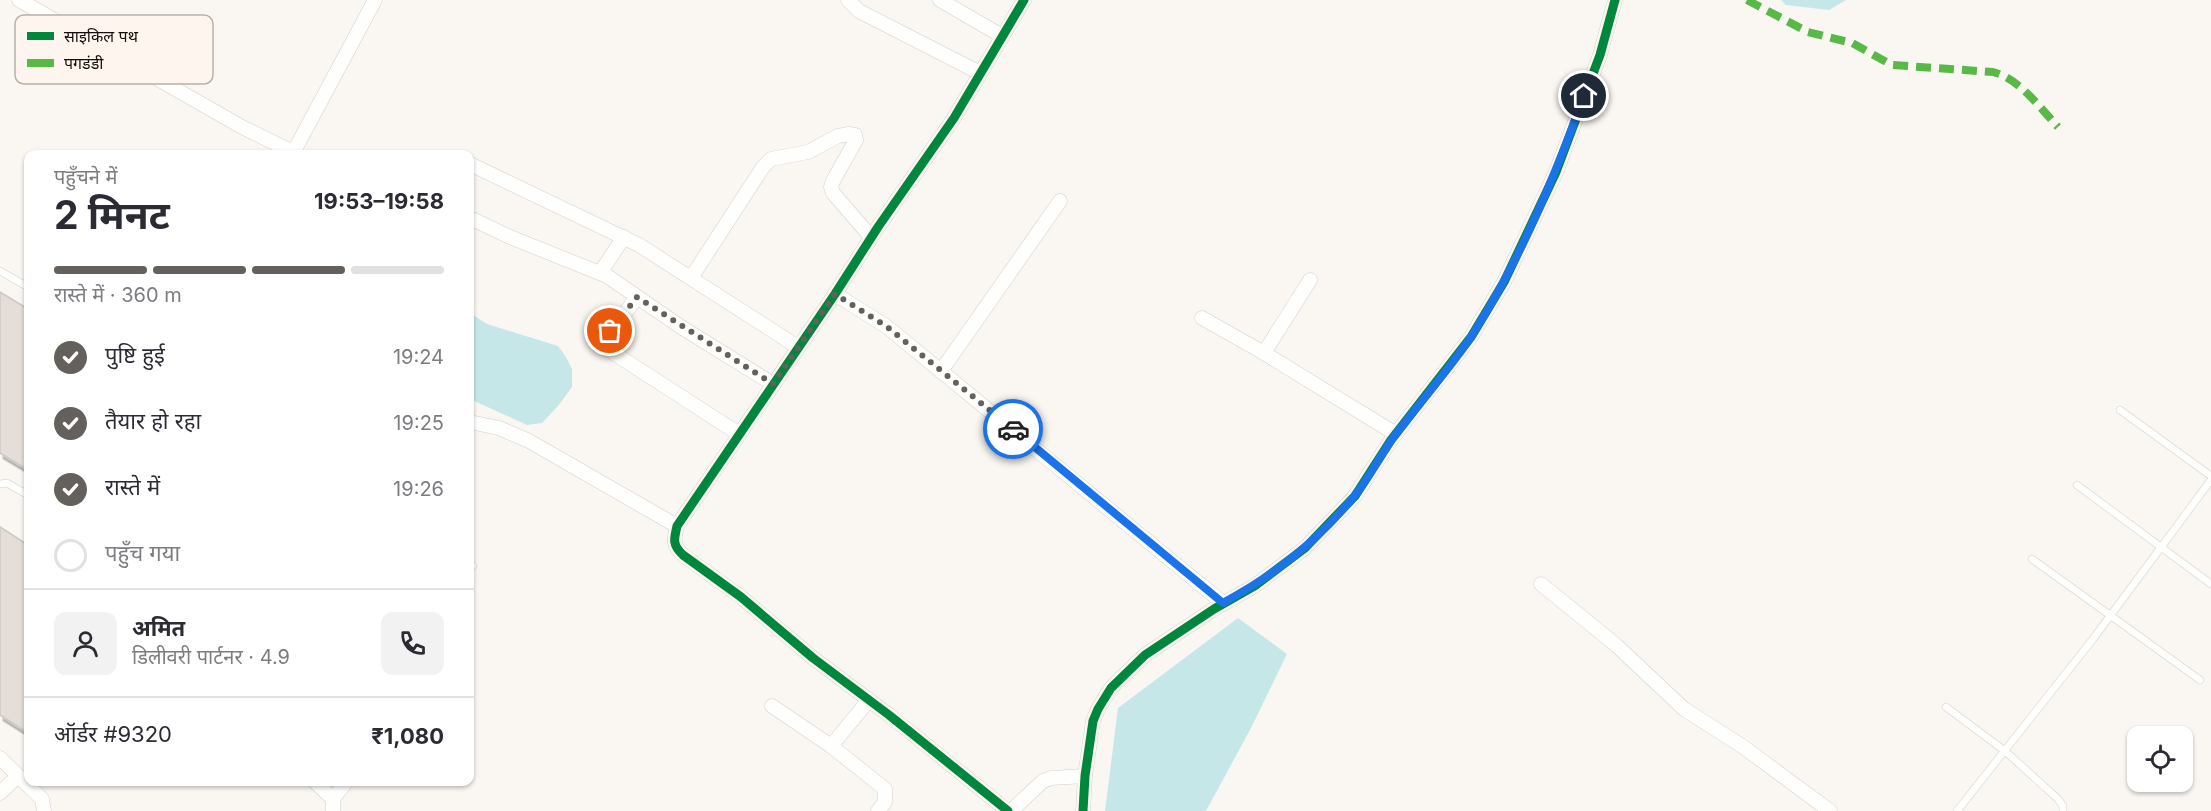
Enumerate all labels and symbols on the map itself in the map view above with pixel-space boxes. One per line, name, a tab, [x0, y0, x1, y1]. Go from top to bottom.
legend	[15, 15, 213, 84]
text: साइकिल पथ	[64, 26, 139, 46]
text: पगडंडी	[64, 53, 104, 73]
pin	[1558, 70, 1609, 121]
pin	[584, 305, 635, 356]
courier	[983, 399, 1043, 459]

